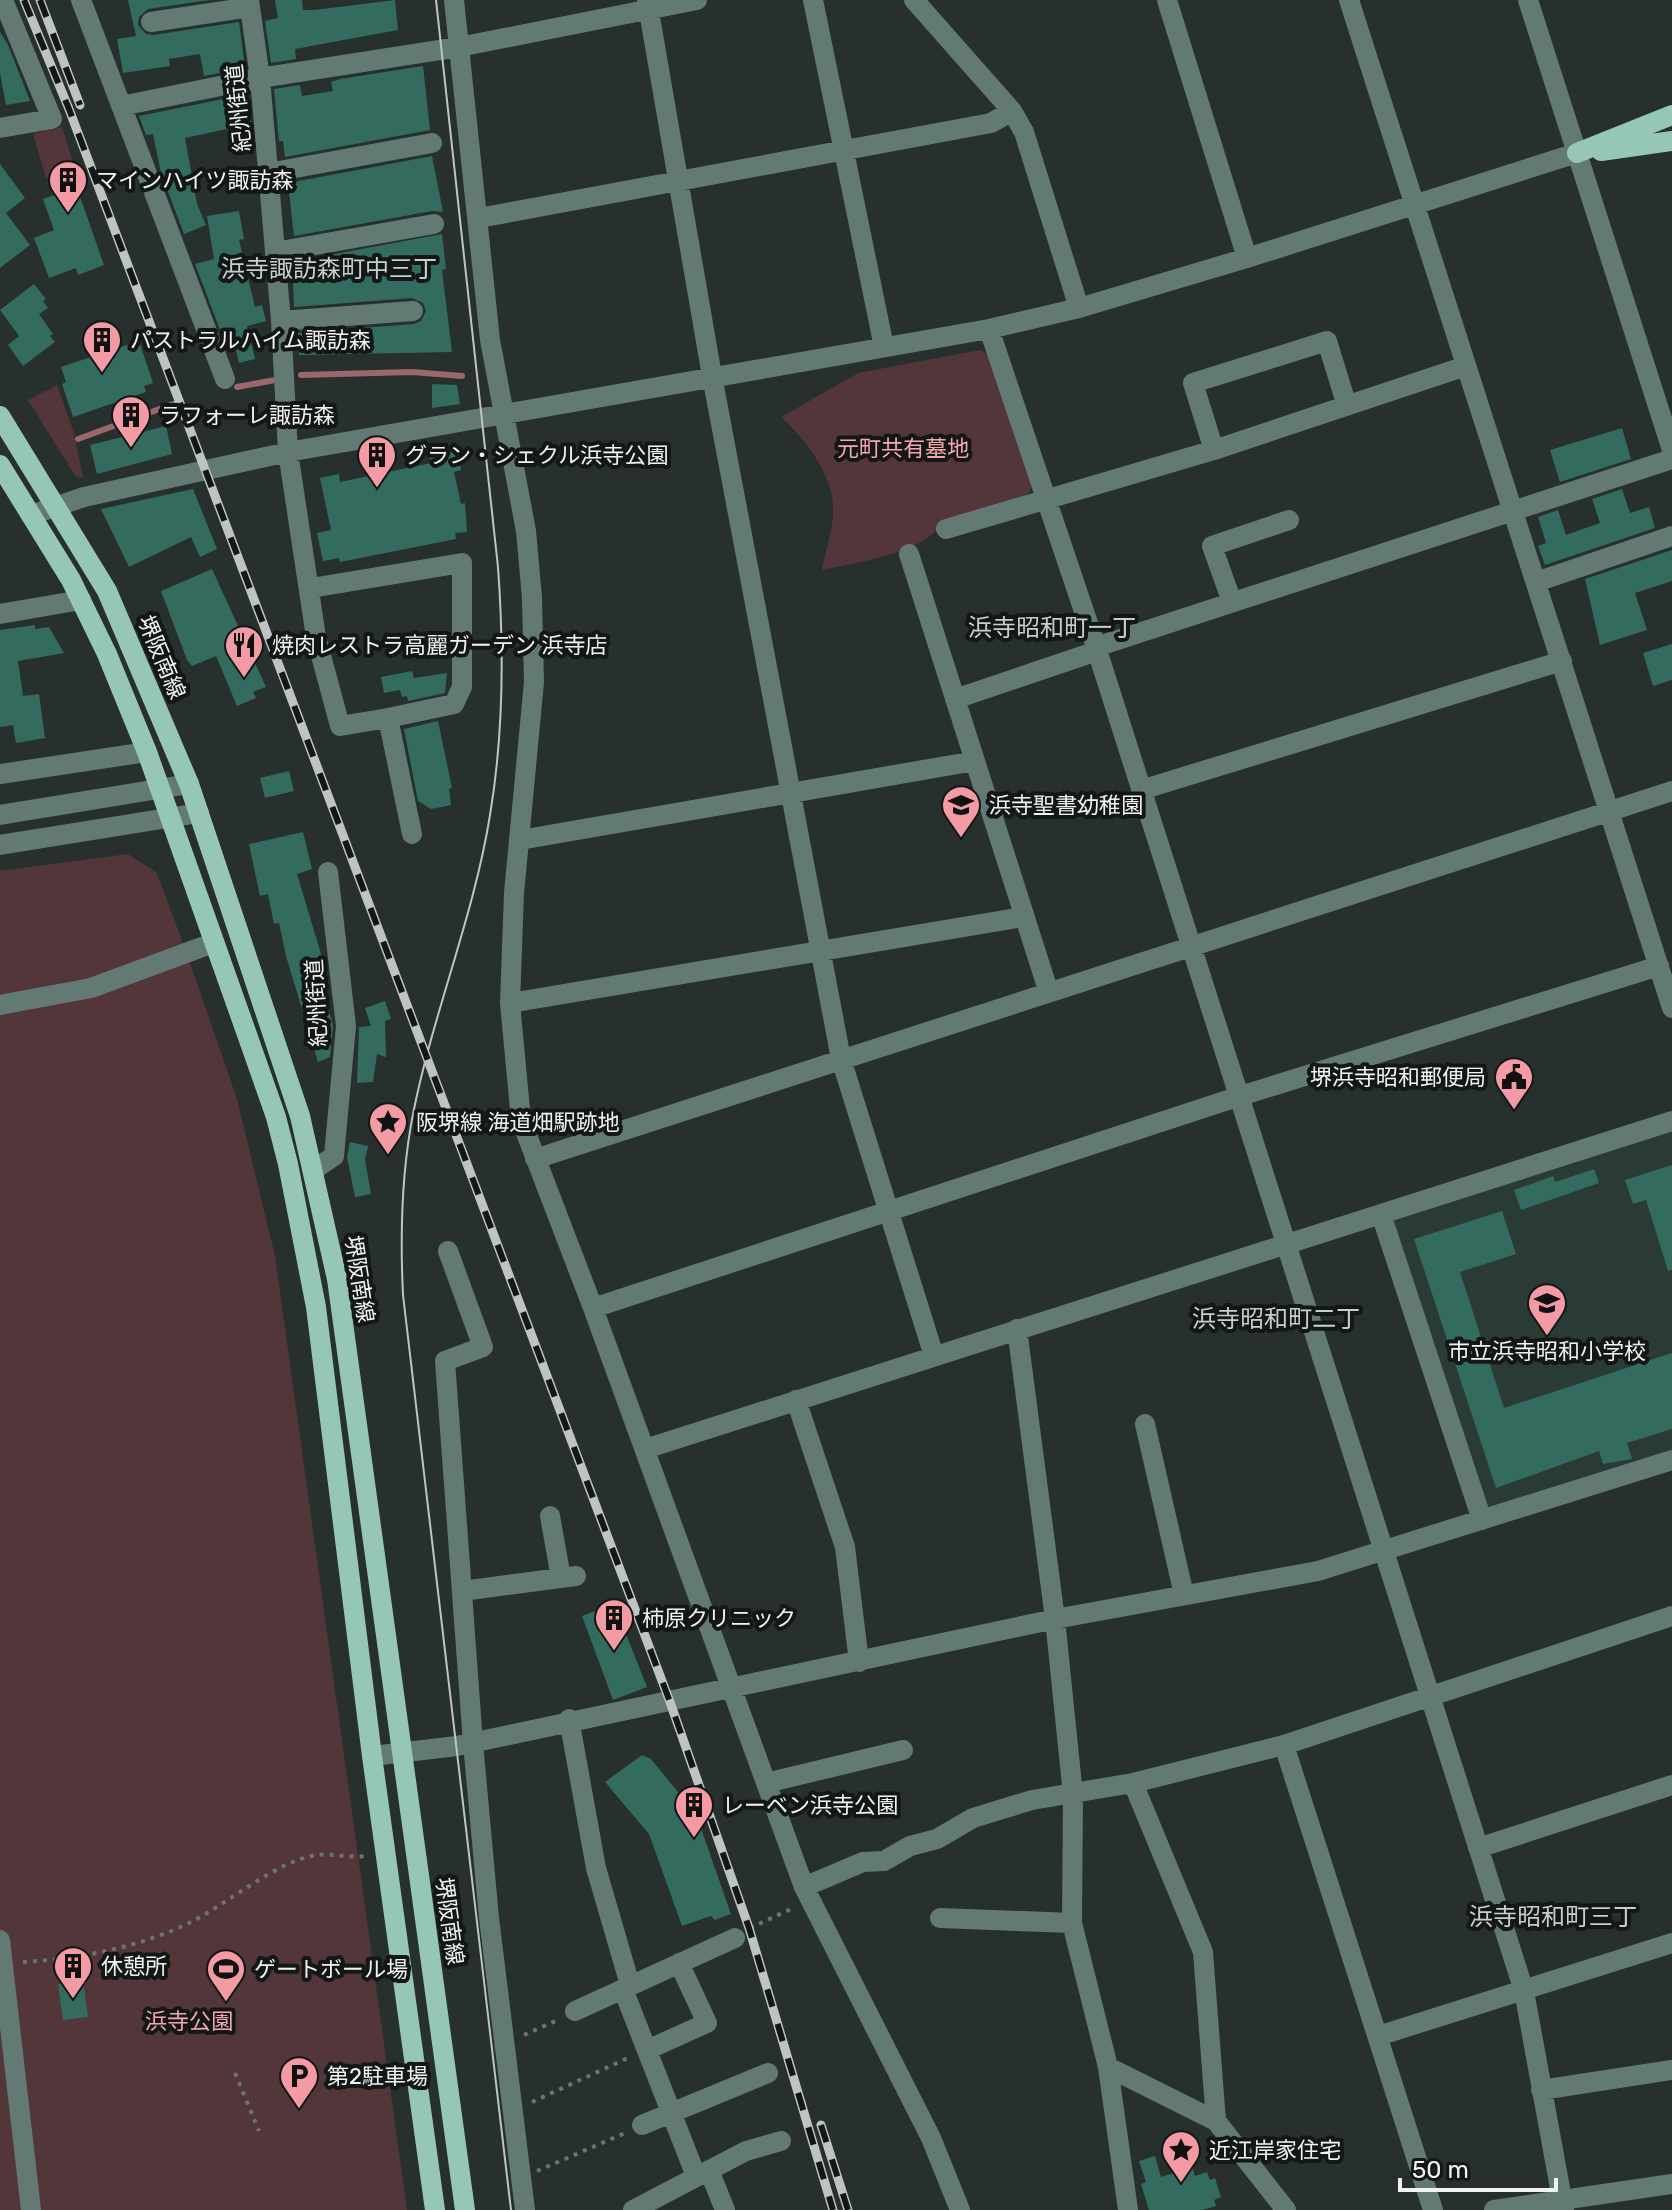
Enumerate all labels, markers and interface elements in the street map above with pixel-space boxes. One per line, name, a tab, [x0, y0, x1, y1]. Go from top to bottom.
street label: 紀州街道	[220, 63, 257, 153]
building icon: マインハイツ諏訪森	[47, 159, 89, 214]
place label: マインハイツ諏訪森	[96, 167, 294, 194]
district label: 浜寺諏訪森町中三丁	[221, 255, 437, 283]
building icon: パストラルハイム諏訪森	[81, 319, 123, 374]
place label: パストラルハイム諏訪森	[130, 327, 371, 354]
building icon: ラフォーレ諏訪森	[110, 394, 152, 449]
place label: ラフォーレ諏訪森	[159, 402, 335, 429]
building icon: グラン・シェクル浜寺公園	[356, 434, 398, 489]
park label: 元町共有墓地	[837, 435, 969, 462]
place label: グラン・シェクル浜寺公園	[405, 442, 668, 469]
street label: 堺阪南線	[132, 611, 191, 703]
district label: 浜寺昭和町一丁	[968, 614, 1136, 642]
restaurant icon: 焼肉レストラ高麗ガーデン 浜寺店	[223, 624, 265, 679]
place label: 焼肉レストラ高麗ガーデン 浜寺店	[272, 632, 607, 659]
school or university icon: 浜寺聖書幼稚園	[940, 784, 982, 839]
place label: 浜寺聖書幼稚園	[989, 792, 1143, 819]
street label: 紀州街道	[301, 958, 332, 1048]
public building icon: 堺浜寺昭和郵便局	[1493, 1056, 1535, 1111]
place label: 堺浜寺昭和郵便局	[1310, 1064, 1486, 1091]
place icon: 阪堺線 海道畑駅跡地	[367, 1101, 409, 1156]
place label: 阪堺線 海道畑駅跡地	[416, 1109, 619, 1136]
street label: 堺阪南線	[339, 1234, 380, 1325]
school or university icon: 市立浜寺昭和小学校	[1526, 1282, 1568, 1337]
district label: 浜寺昭和町二丁	[1192, 1305, 1360, 1333]
place label: 市立浜寺昭和小学校	[1448, 1338, 1646, 1365]
building icon: 柿原クリニック	[593, 1597, 635, 1652]
place label: 柿原クリニック	[642, 1605, 796, 1632]
building icon: レーベン浜寺公園	[673, 1784, 715, 1839]
place label: レーベン浜寺公園	[722, 1792, 898, 1819]
street label: 堺阪南線	[430, 1876, 469, 1967]
district label: 浜寺昭和町三丁	[1469, 1903, 1637, 1931]
building icon: 休憩所	[52, 1945, 94, 2000]
sports icon: ゲートボール場	[205, 1948, 247, 2003]
place label: 休憩所	[101, 1953, 167, 1980]
place label: ゲートボール場	[254, 1956, 408, 1983]
park label: 浜寺公園	[145, 2008, 233, 2035]
parking icon: 第2駐車場	[278, 2055, 320, 2110]
place label: 第2駐車場	[327, 2063, 428, 2090]
place icon: 近江岸家住宅	[1160, 2129, 1202, 2184]
place label: 近江岸家住宅	[1209, 2137, 1341, 2164]
scale bar	[1400, 2142, 1556, 2192]
text: 50 m	[1412, 2156, 1469, 2184]

